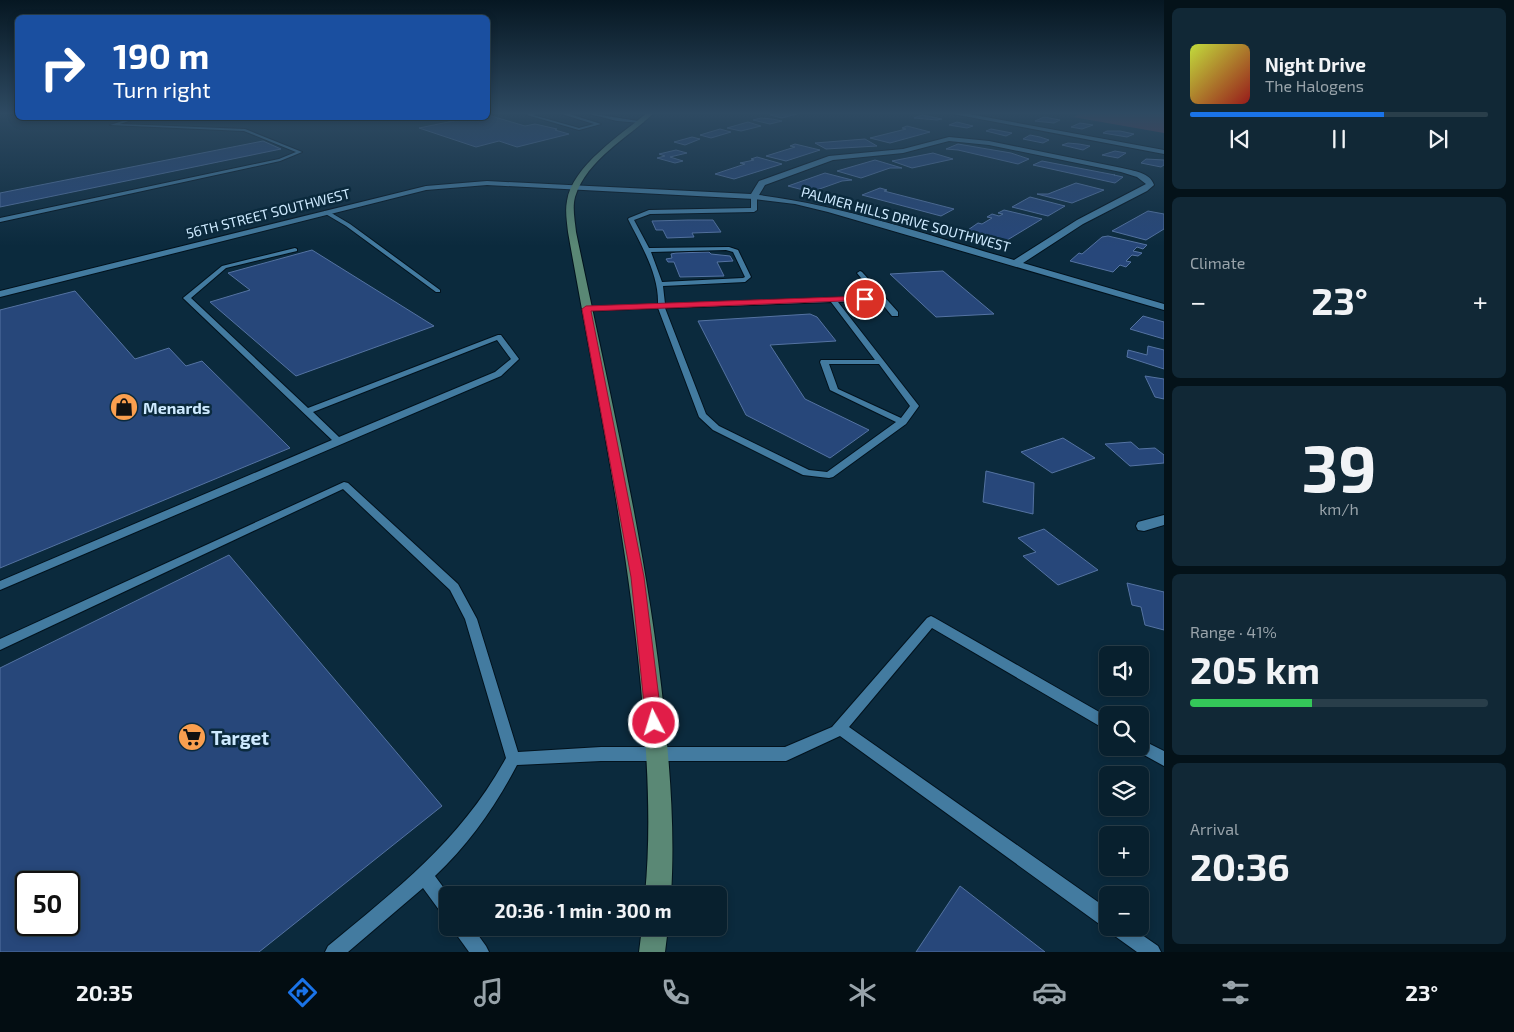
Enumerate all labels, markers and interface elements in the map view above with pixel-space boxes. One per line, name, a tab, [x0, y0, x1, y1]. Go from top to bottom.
text: 190 m	[113, 34, 209, 76]
icon: right	[30, 35, 95, 100]
text: Night Drive	[1265, 53, 1366, 76]
text: Turn right	[113, 76, 211, 102]
text: The Halogens	[1265, 76, 1364, 95]
icon: previous	[1226, 125, 1254, 153]
icon: pause	[1325, 125, 1353, 153]
icon: next	[1424, 125, 1452, 153]
street label: PALMER HILLS DRIVE SOUTHWEST	[799, 183, 1013, 255]
street label: 56TH STREET SOUTHWEST	[184, 184, 352, 242]
text: Climate	[1190, 253, 1245, 272]
text: 23°	[1311, 277, 1368, 323]
pin	[844, 278, 886, 320]
text: −	[1190, 284, 1206, 318]
text: +	[1473, 284, 1488, 318]
icon: arrive	[851, 285, 879, 313]
shop icon: Menards	[109, 392, 139, 422]
place label: Menards	[143, 398, 210, 417]
text: 39	[1301, 427, 1377, 505]
text: km/h	[1319, 499, 1359, 518]
text: Range · 41%	[1190, 622, 1277, 641]
map controls	[1099, 646, 1149, 936]
button: sound	[1099, 646, 1149, 696]
text: 205 km	[1190, 646, 1320, 692]
position arrow	[627, 696, 679, 748]
button: search	[1099, 706, 1149, 756]
supermarket icon: Target	[177, 722, 207, 752]
place label: Target	[211, 726, 269, 749]
button: layers	[1099, 766, 1149, 816]
text: Arrival	[1190, 819, 1239, 838]
button: +	[1099, 826, 1149, 876]
text: 20:36	[1190, 843, 1290, 889]
speed limit sign: 50	[15, 871, 80, 936]
button: −	[1099, 886, 1149, 936]
text: 20:36 · 1 min · 300 m	[494, 899, 672, 922]
icon: directions	[285, 975, 320, 1010]
icon: music	[471, 975, 506, 1010]
icon: phone	[658, 975, 693, 1010]
icon: climate	[845, 975, 880, 1010]
icon: car	[1032, 975, 1067, 1010]
icon: filters	[1218, 975, 1253, 1010]
text: 20:35	[76, 979, 133, 1005]
text: 23°	[1405, 979, 1438, 1005]

